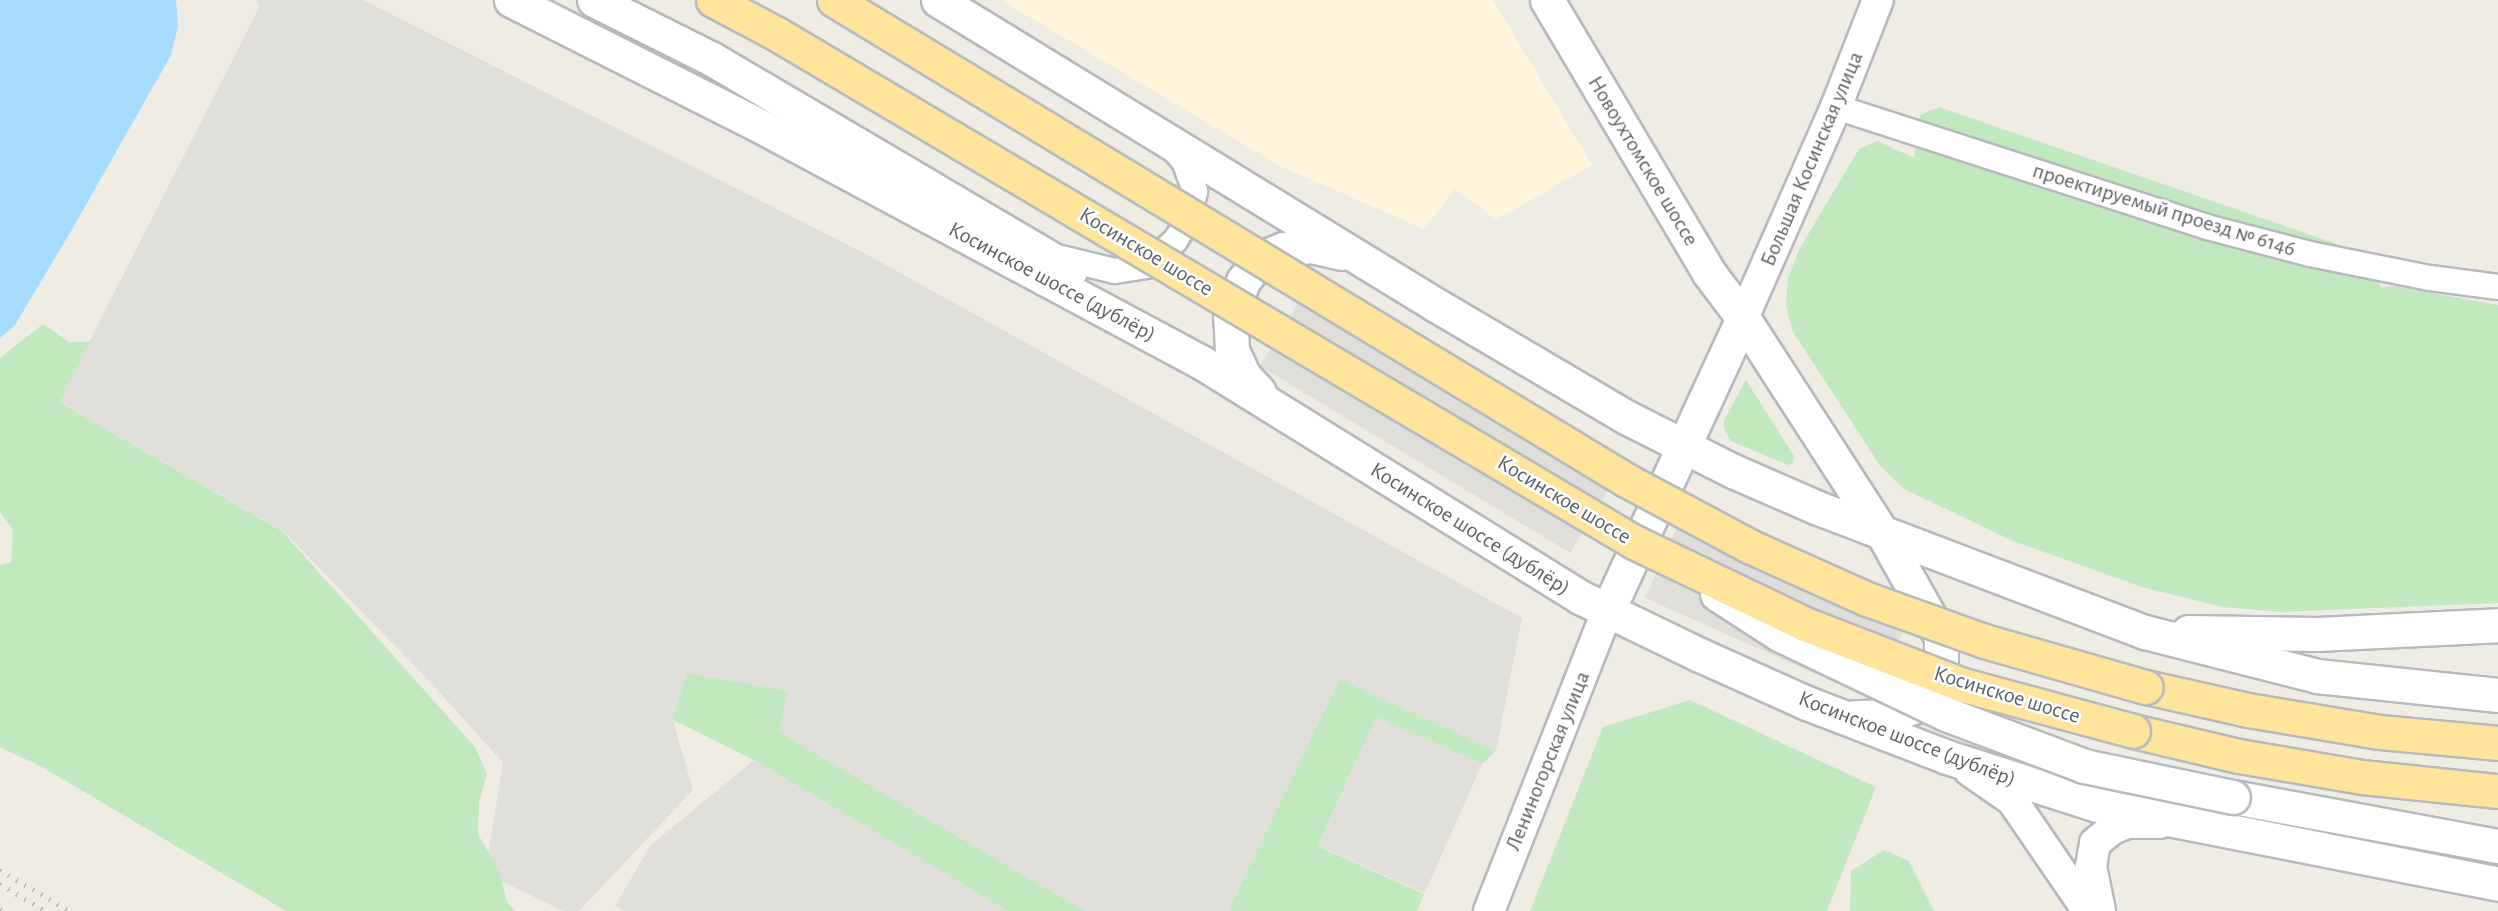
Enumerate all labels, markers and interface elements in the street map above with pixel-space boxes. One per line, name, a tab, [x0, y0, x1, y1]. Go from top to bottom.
street label: Большая Косинская улица	[1755, 48, 1869, 270]
street label: Новоухтомское шоссе	[1582, 71, 1704, 251]
street label: проектируемый проезд № 6146	[2029, 157, 2299, 263]
street label: Косинское шоссе	[1074, 202, 1218, 302]
street label: Косинское шоссе (дублёр)	[944, 216, 1160, 348]
street label: Косинское шоссе	[1492, 450, 1636, 550]
street label: Косинское шоссе (дублёр)	[1365, 457, 1575, 601]
street label: Косинское шоссе	[1931, 660, 2083, 730]
street label: Лениногорская улица	[1500, 667, 1596, 855]
street label: Косинское шоссе (дублёр)	[1794, 685, 2020, 793]

